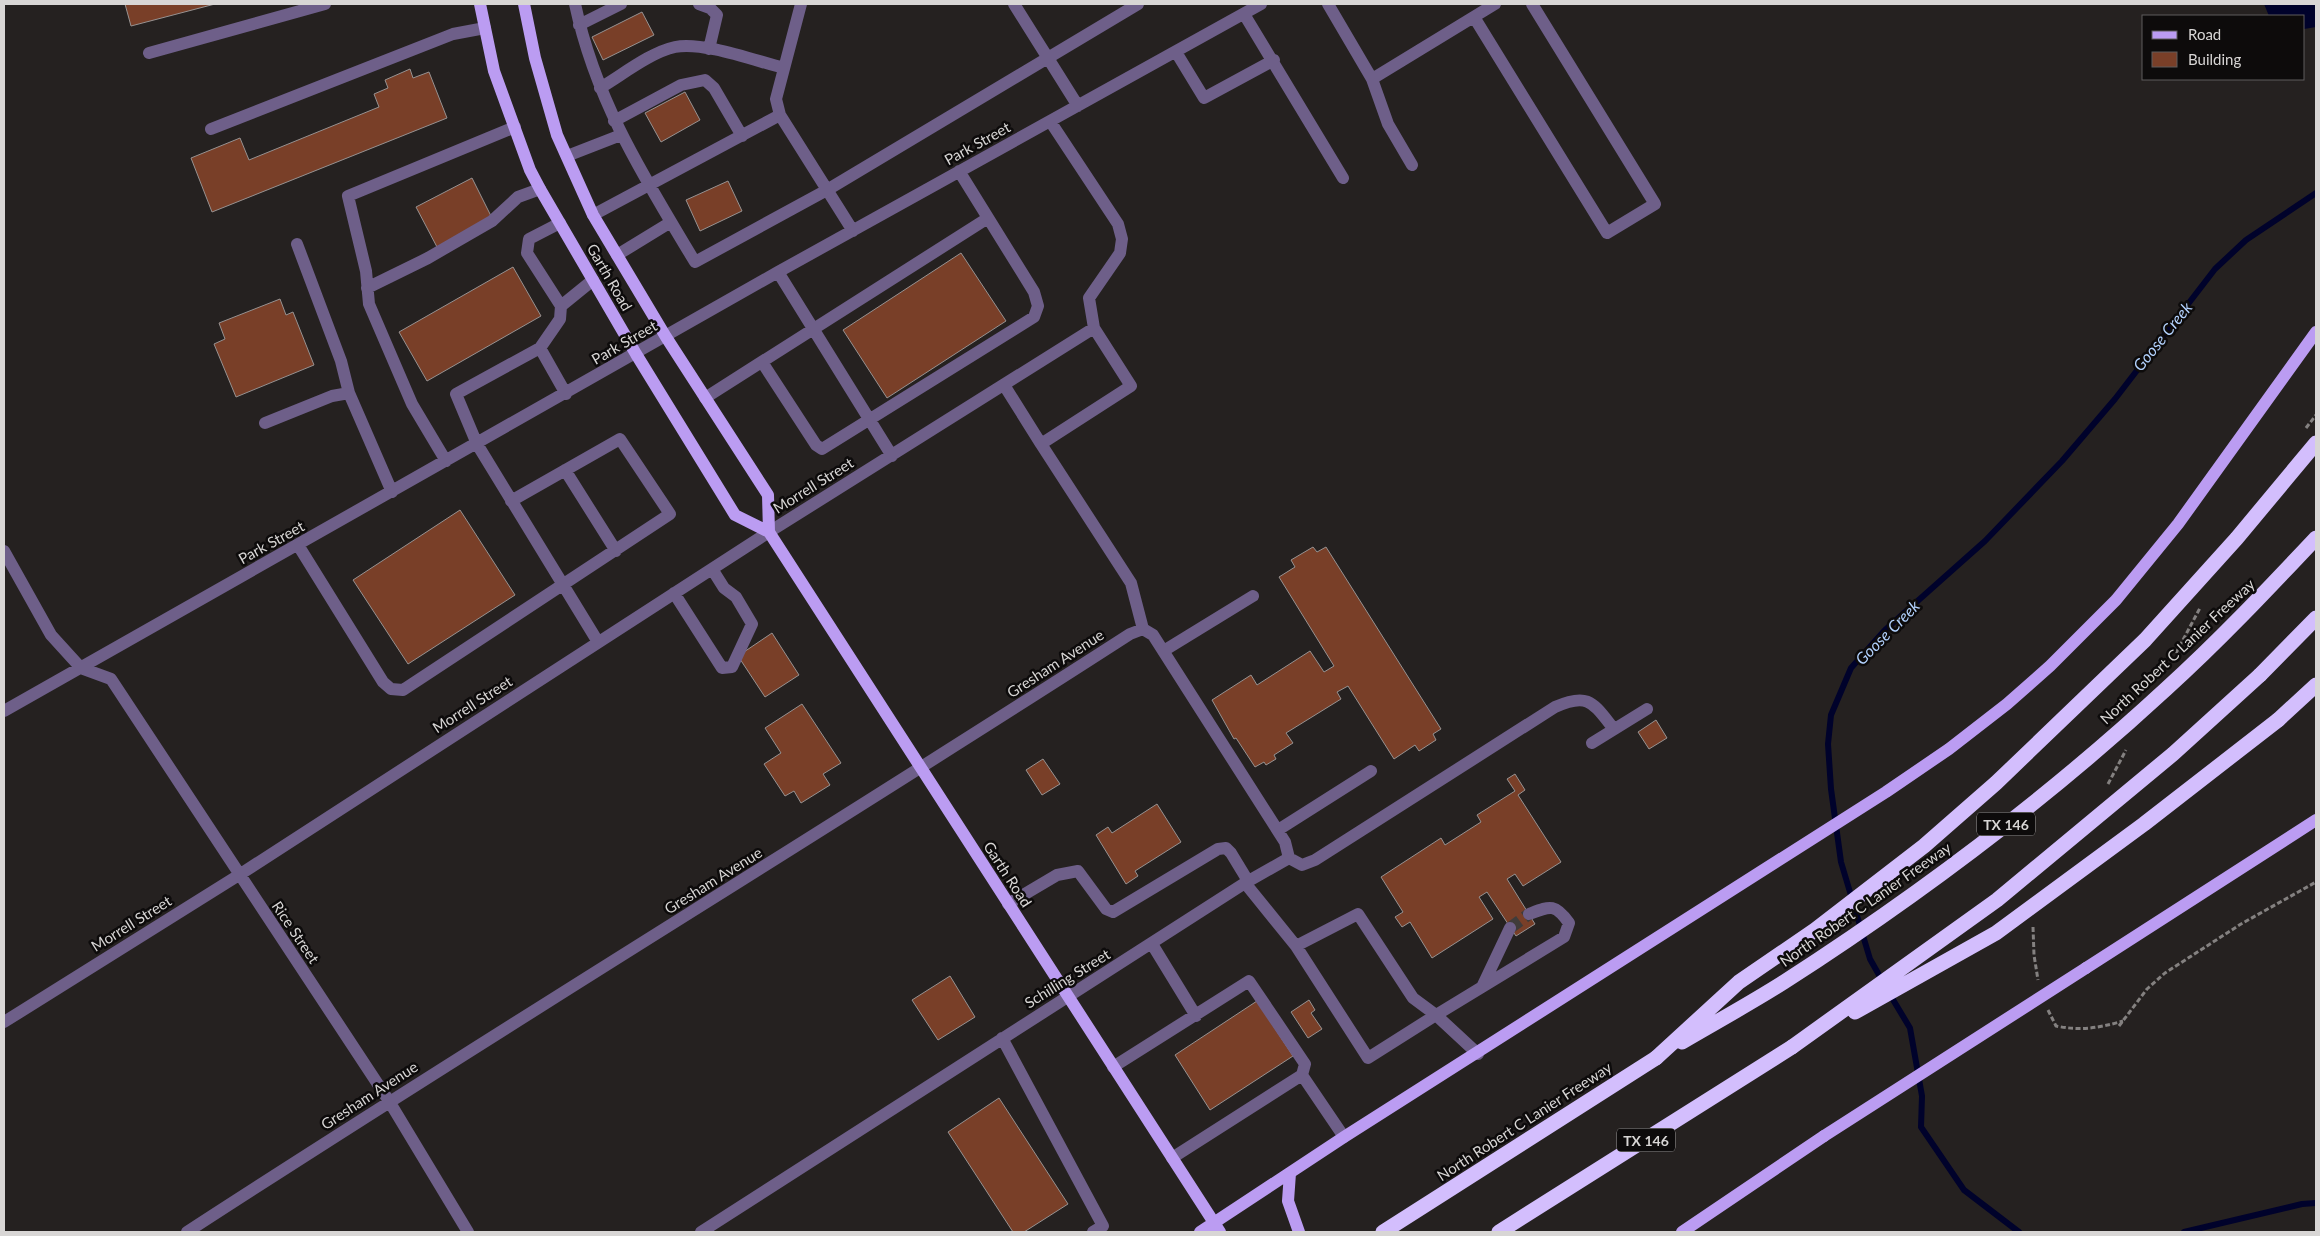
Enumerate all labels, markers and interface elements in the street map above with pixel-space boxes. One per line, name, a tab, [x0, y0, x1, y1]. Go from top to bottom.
legend	[2142, 15, 2305, 80]
text: Road	[2188, 25, 2221, 43]
text: Building	[2188, 50, 2241, 68]
street label: Park Street	[941, 117, 1014, 168]
street label: Garth Road	[584, 240, 636, 314]
water label: Goose Creek	[2128, 297, 2196, 374]
street label: Park Street	[588, 316, 660, 368]
street label: Morrell Street	[770, 453, 857, 517]
street label: Park Street	[235, 516, 308, 567]
street label: North Robert C Lanier Freeway	[2096, 574, 2258, 727]
water label: Goose Creek	[1851, 596, 1923, 668]
street label: Gresham Avenue	[1003, 625, 1107, 701]
street label: Morrell Street	[429, 671, 516, 736]
road number: TX 146	[1977, 812, 2035, 836]
street label: Garth Road	[980, 838, 1036, 910]
street label: North Robert C Lanier Freeway	[1776, 838, 1954, 970]
street label: Gresham Avenue	[661, 843, 765, 917]
street label: Morrell Street	[88, 891, 175, 955]
street label: Rice Street	[269, 897, 324, 967]
street label: Schilling Street	[1021, 944, 1114, 1011]
street label: Gresham Avenue	[317, 1057, 421, 1133]
street label: North Robert C Lanier Freeway	[1433, 1058, 1615, 1184]
road number: TX 146	[1617, 1128, 1675, 1152]

